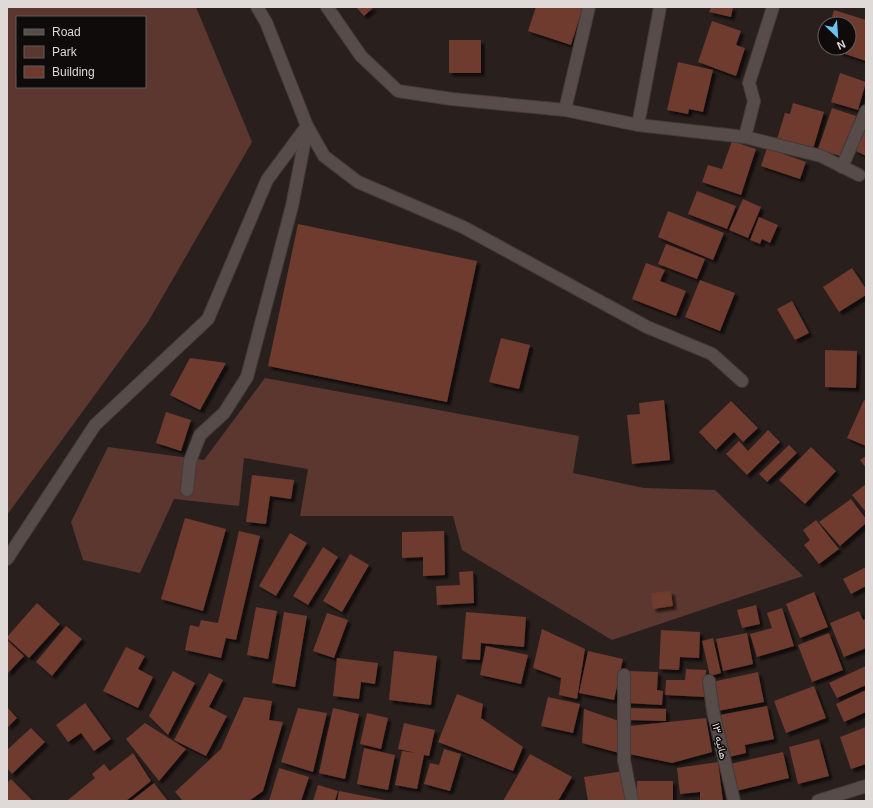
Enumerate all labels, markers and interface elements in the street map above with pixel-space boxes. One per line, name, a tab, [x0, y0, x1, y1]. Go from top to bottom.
legend	[16, 16, 146, 88]
north arrow	[817, 16, 857, 56]
text: Road	[52, 25, 81, 39]
text: N	[835, 38, 847, 52]
text: Park	[52, 45, 78, 59]
text: Building	[52, 65, 95, 79]
street label: هانیه ۱۳	[709, 722, 730, 761]

